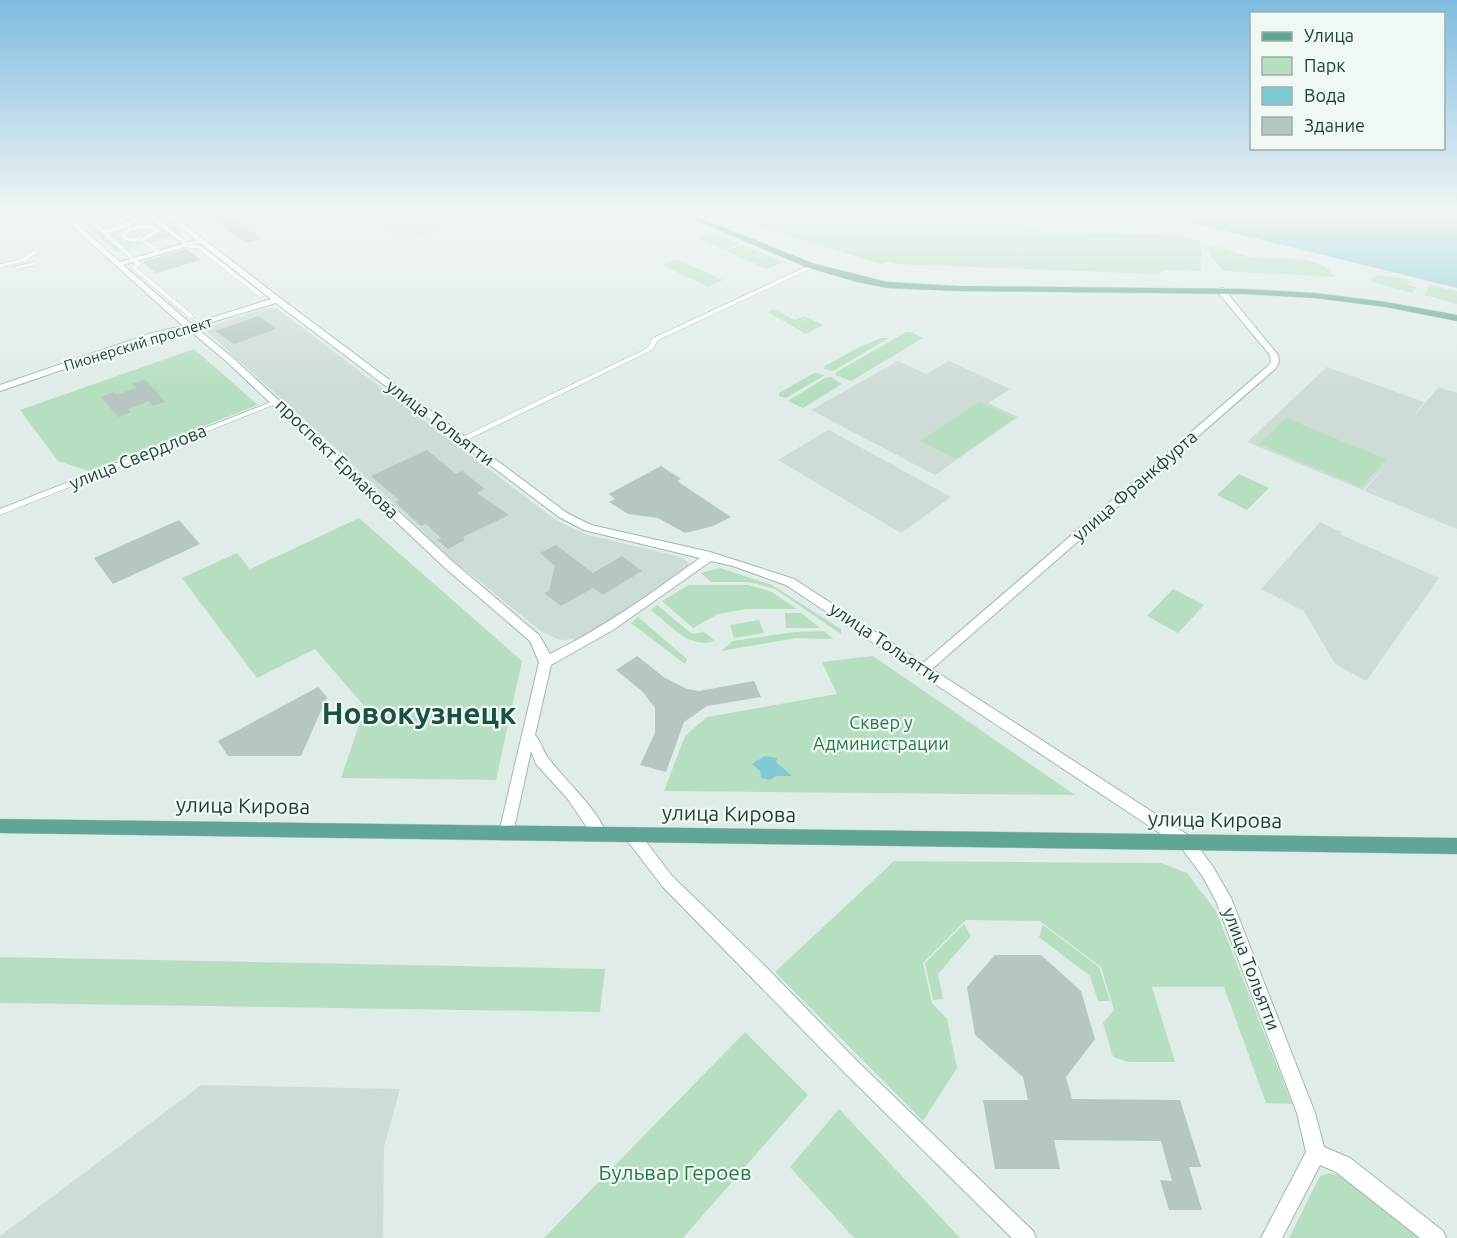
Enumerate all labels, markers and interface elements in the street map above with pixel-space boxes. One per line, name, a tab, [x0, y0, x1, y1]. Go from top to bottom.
legend	[1250, 12, 1445, 150]
text: Улица	[1304, 25, 1354, 45]
text: Парк	[1304, 55, 1345, 75]
text: Вода	[1304, 85, 1346, 105]
text: Здание	[1304, 115, 1365, 135]
street label: Пионерский проспект	[62, 313, 214, 374]
street label: улица Тольятти	[383, 375, 498, 469]
street label: проспект Ермакова	[272, 394, 403, 522]
street label: улица Свердлова	[66, 419, 209, 493]
street label: улица Франкфурта	[1068, 426, 1201, 545]
street label: улица Тольятти	[826, 598, 945, 687]
district label: Новокузнецк	[322, 696, 516, 730]
park label: Сквер у Администрации	[813, 712, 949, 753]
street label: улица Кирова	[176, 792, 310, 818]
street label: улица Кирова	[662, 800, 796, 826]
street label: улица Кирова	[1148, 806, 1282, 832]
street label: улица Тольятти	[1219, 905, 1284, 1033]
park label: Бульвар Героев	[598, 1160, 752, 1184]

